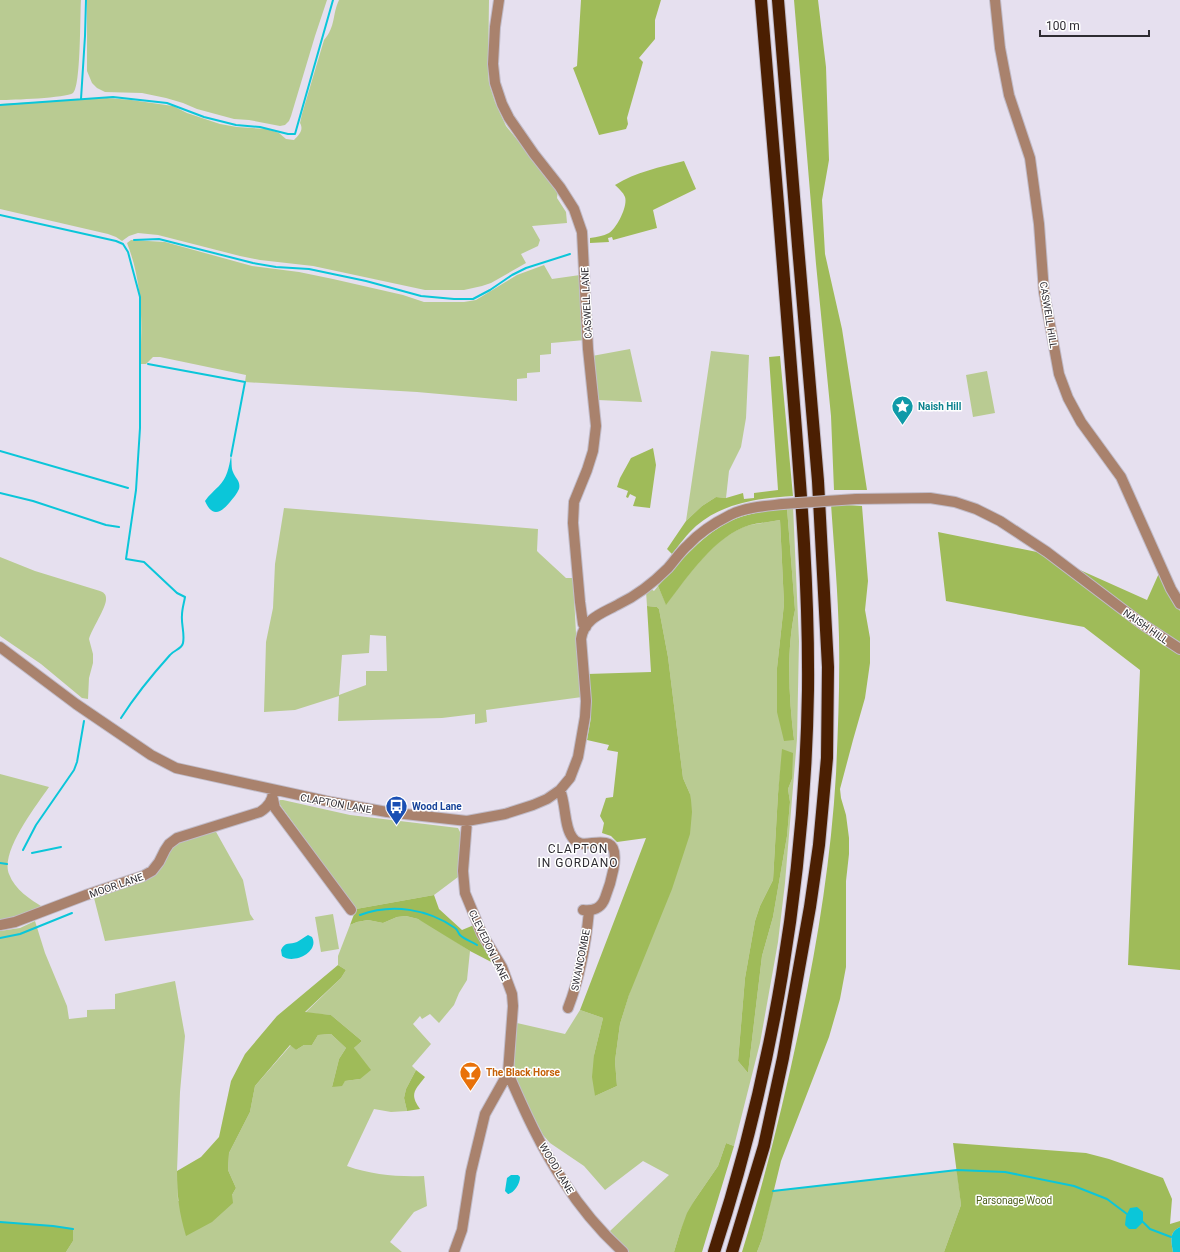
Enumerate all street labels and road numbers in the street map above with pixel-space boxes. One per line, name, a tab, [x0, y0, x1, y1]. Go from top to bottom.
street label: CASWELL LANE	[579, 267, 594, 339]
street label: CASWELL HILL	[1038, 281, 1059, 350]
street label: NAISH HILL	[1121, 607, 1171, 646]
street label: CLAPTON LANE	[300, 792, 373, 815]
street label: MOOR LANE	[88, 871, 145, 900]
street label: CLEVEDON LANE	[467, 908, 511, 983]
street label: SWANCOMBE	[569, 928, 592, 992]
street label: WOOD LANE	[537, 1141, 576, 1196]

